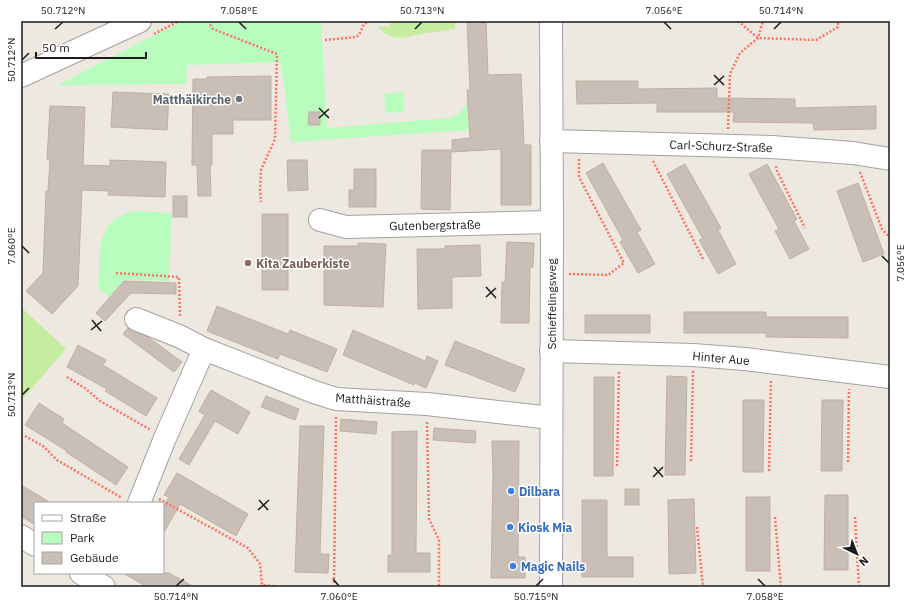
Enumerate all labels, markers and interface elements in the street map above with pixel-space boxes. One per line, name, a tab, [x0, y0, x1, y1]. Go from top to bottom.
text: 50.712°N	[41, 4, 85, 17]
text: 7.058°E	[220, 4, 258, 17]
text: 50.713°N	[400, 4, 444, 17]
text: 7.056°E	[645, 4, 683, 17]
text: 50.714°N	[759, 4, 803, 17]
scale bar	[36, 34, 146, 60]
text: 50.712°N	[5, 38, 18, 82]
text: 50 m	[42, 40, 70, 55]
place label: Matthäikirche	[153, 92, 231, 107]
marker: Matthäikirche	[234, 94, 244, 104]
street label: Carl-Schurz-Straße	[669, 137, 773, 155]
street label: Gutenbergstraße	[389, 217, 481, 233]
text: 7.060°E	[5, 227, 18, 265]
text: 7.056°E	[894, 244, 907, 282]
place label: Kita Zauberkiste	[256, 256, 350, 271]
marker: Kita Zauberkiste	[243, 258, 253, 268]
street label: Schieffelingsweg	[544, 258, 559, 349]
street label: Hinter Aue	[692, 348, 751, 368]
text: 50.713°N	[5, 373, 18, 417]
street label: Matthäistraße	[335, 390, 412, 410]
place label: Dilbara	[519, 484, 560, 499]
marker: Dilbara	[506, 486, 516, 496]
legend	[34, 502, 164, 574]
text: Straße	[70, 510, 107, 525]
place label: Kiosk Mia	[518, 520, 573, 535]
marker: Kiosk Mia	[505, 522, 515, 532]
text: Park	[70, 530, 95, 545]
north arrow	[837, 534, 877, 574]
text: Gebäude	[70, 550, 119, 565]
text: N	[856, 553, 872, 569]
place label: Magic Nails	[521, 559, 585, 574]
marker: Magic Nails	[508, 561, 518, 571]
text: 50.714°N	[154, 590, 198, 603]
text: 7.060°E	[320, 590, 358, 603]
text: 50.715°N	[514, 590, 558, 603]
text: 7.058°E	[746, 590, 784, 603]

